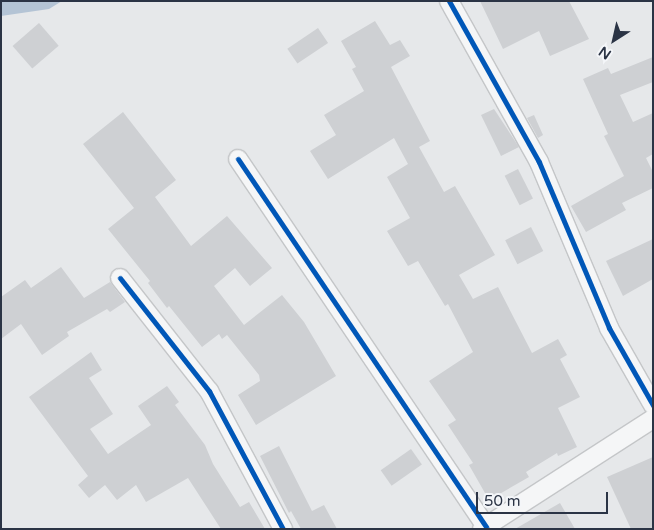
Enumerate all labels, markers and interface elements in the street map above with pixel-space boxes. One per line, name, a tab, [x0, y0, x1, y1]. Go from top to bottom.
north arrow	[589, 15, 639, 65]
text: N	[596, 43, 615, 63]
scale bar	[479, 482, 612, 514]
text: 50 m	[484, 492, 521, 510]

